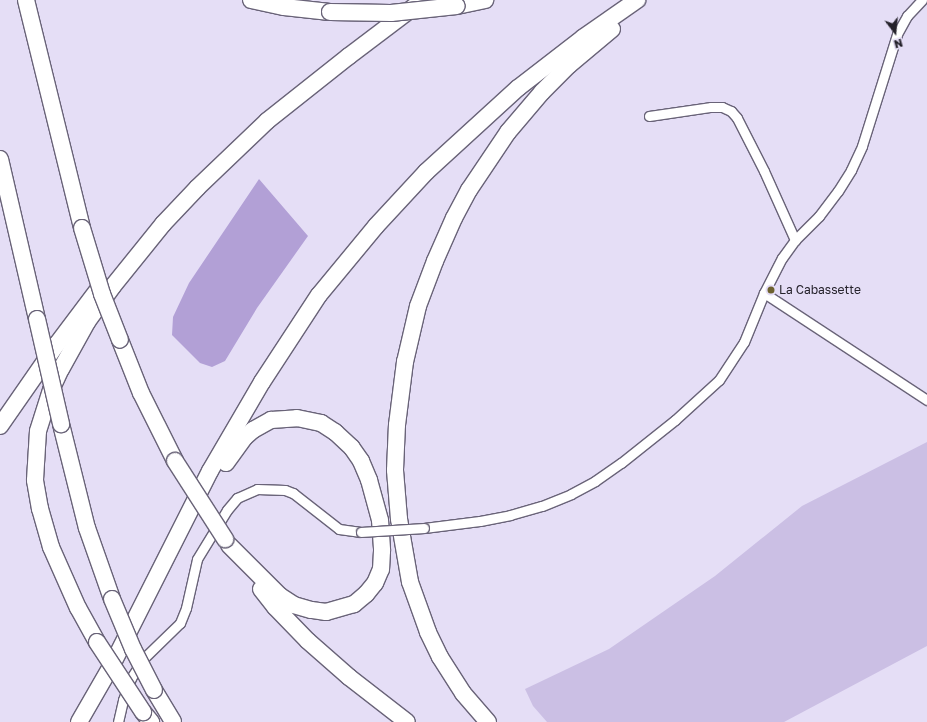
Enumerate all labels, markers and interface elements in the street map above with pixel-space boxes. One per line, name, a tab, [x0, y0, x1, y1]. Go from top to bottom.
north arrow	[875, 12, 915, 52]
text: N	[893, 37, 904, 51]
place label: La Cabassette	[779, 283, 861, 297]
marker: La Cabassette	[766, 285, 776, 295]

